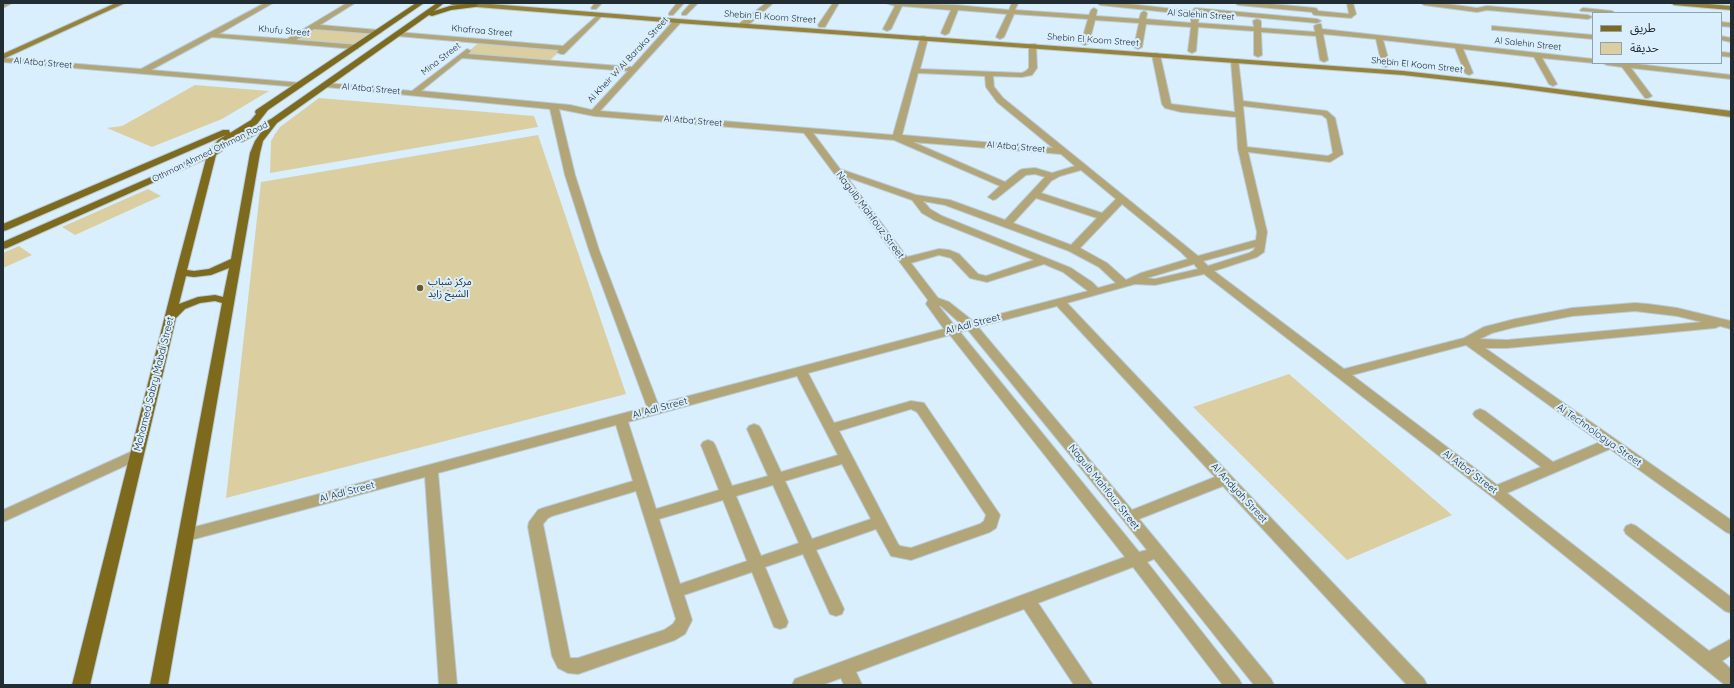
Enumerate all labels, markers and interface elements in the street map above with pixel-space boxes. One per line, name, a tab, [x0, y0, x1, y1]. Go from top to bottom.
street label: Al Salehin Street	[1167, 7, 1235, 23]
street label: Shebin El Koom Street	[724, 8, 816, 26]
legend	[1592, 12, 1722, 64]
street label: Al Kheir W Al Baraka Street	[585, 15, 671, 105]
text: طريق	[1630, 20, 1656, 35]
street label: Khufu Street	[258, 23, 310, 39]
street label: Khafraa Street	[451, 23, 513, 39]
street label: Shebin El Koom Street	[1047, 31, 1139, 49]
street label: Al Salehin Street	[1494, 35, 1562, 53]
street label: Mina Street	[419, 40, 463, 78]
text: حديقة	[1630, 40, 1659, 55]
street label: Al Atba' Street	[13, 55, 73, 71]
street label: Shebin El Koom Street	[1371, 55, 1463, 75]
street label: Al Atba' Street	[341, 81, 401, 97]
street label: Al Atba' Street	[663, 113, 723, 129]
street label: Othman Ahmed Othman Road	[150, 119, 270, 185]
street label: Al Atba' Street	[986, 139, 1046, 155]
street label: Naguib Mahfouz Street	[833, 169, 907, 261]
place label: مركز شباب الشيخ زايد	[428, 276, 472, 300]
marker: مركز شباب الشيخ زايد	[415, 283, 425, 293]
street label: Al Adl Street	[944, 311, 1002, 337]
street label: Mohamed Sabry Mabdi Street	[131, 315, 177, 453]
street label: Al Adl Street	[631, 395, 689, 421]
street label: Al Technologya Street	[1554, 401, 1644, 469]
street label: Naguib Mahfouz Street	[1066, 442, 1142, 532]
street label: Al Atba' Street	[1440, 448, 1500, 496]
street label: Al Andyah Street	[1208, 461, 1270, 525]
street label: Al Adl Street	[318, 479, 376, 505]

